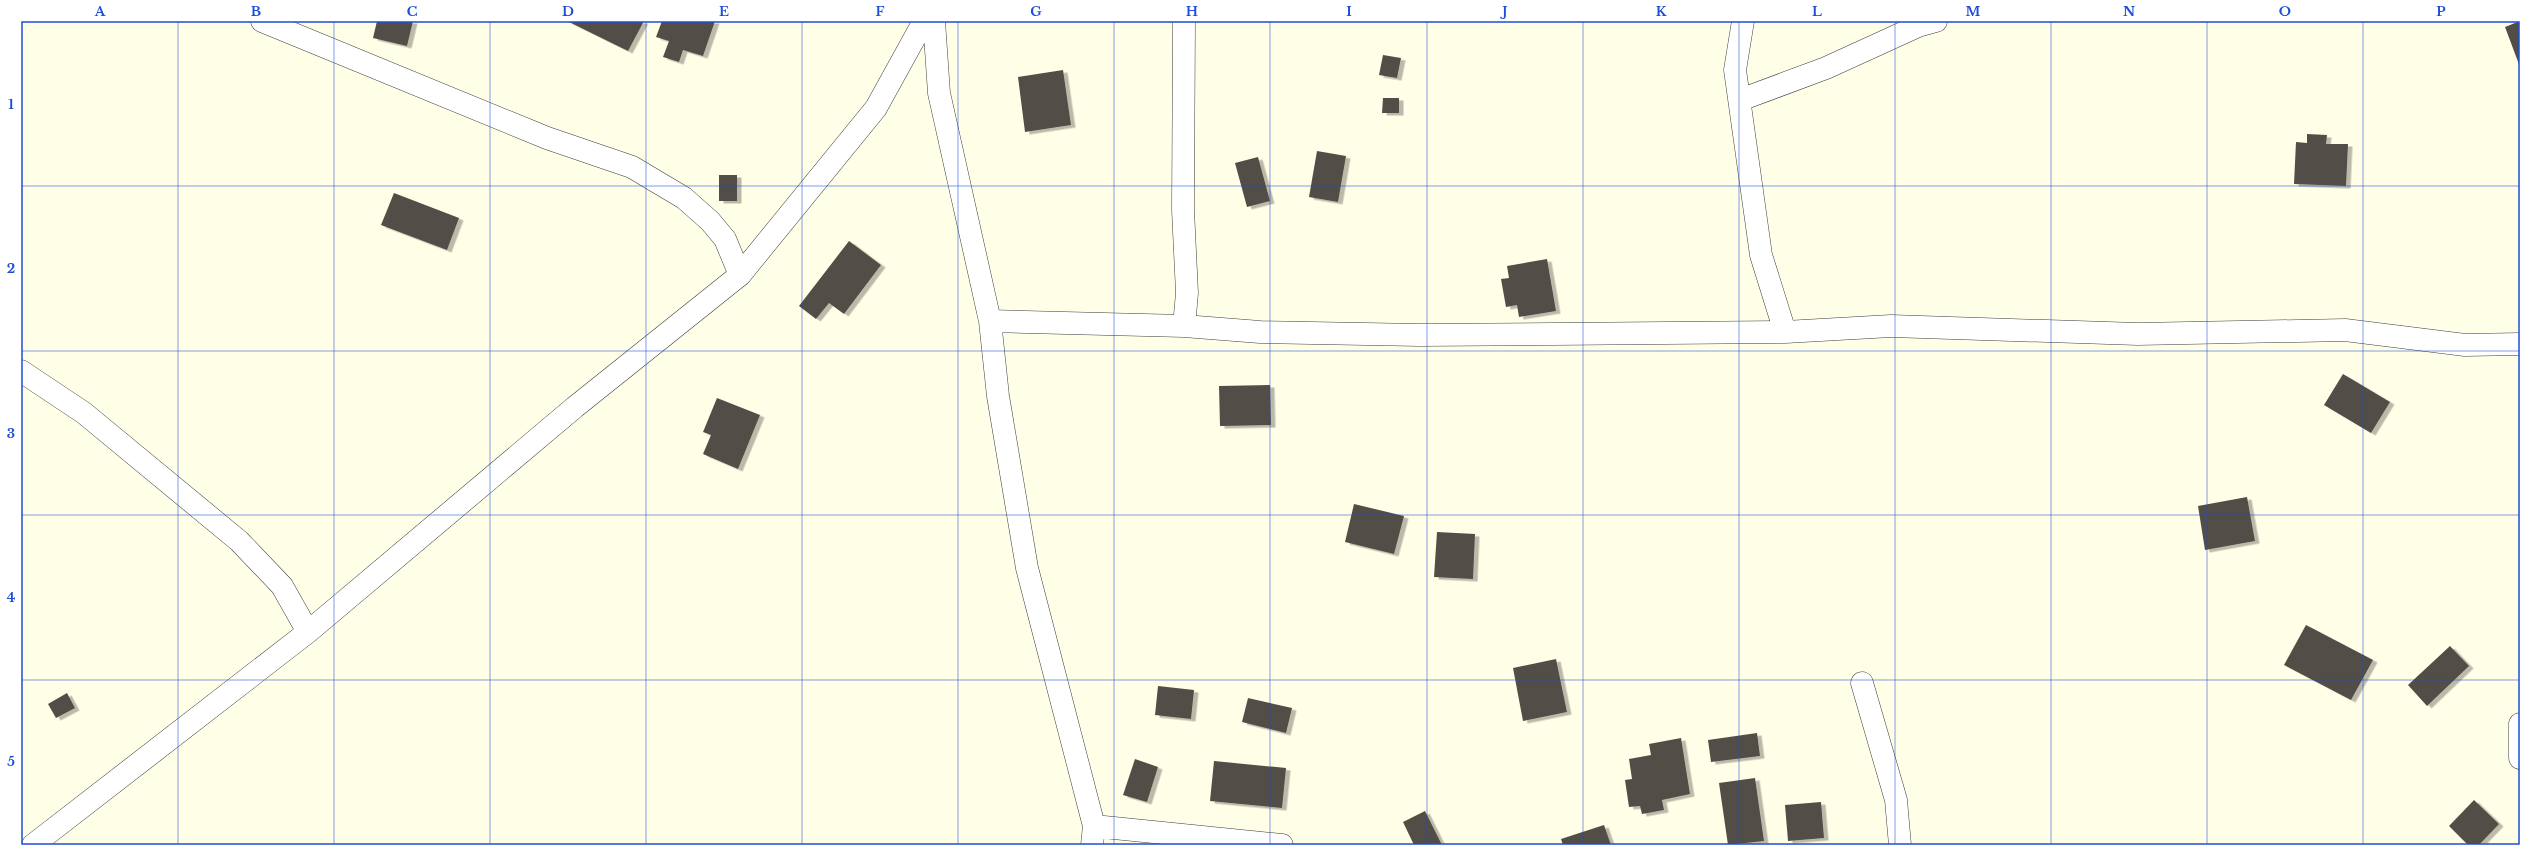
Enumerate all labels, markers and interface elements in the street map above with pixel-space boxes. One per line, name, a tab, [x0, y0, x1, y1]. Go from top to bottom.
text: A	[94, 3, 106, 20]
text: B	[251, 3, 261, 20]
text: C	[407, 3, 418, 20]
text: D	[562, 3, 574, 20]
text: E	[719, 3, 729, 20]
text: F	[876, 3, 885, 20]
text: G	[1030, 3, 1042, 20]
text: H	[1186, 3, 1198, 20]
text: I	[1346, 3, 1352, 20]
text: J	[1499, 3, 1508, 20]
text: K	[1656, 3, 1667, 20]
text: L	[1812, 3, 1822, 20]
text: M	[1966, 3, 1981, 20]
text: N	[2123, 3, 2135, 20]
text: O	[2279, 3, 2291, 20]
text: P	[2436, 3, 2446, 20]
text: 1	[8, 96, 14, 113]
text: 2	[7, 260, 15, 277]
text: 3	[7, 425, 15, 442]
text: 4	[7, 589, 16, 606]
text: 5	[7, 753, 15, 770]

